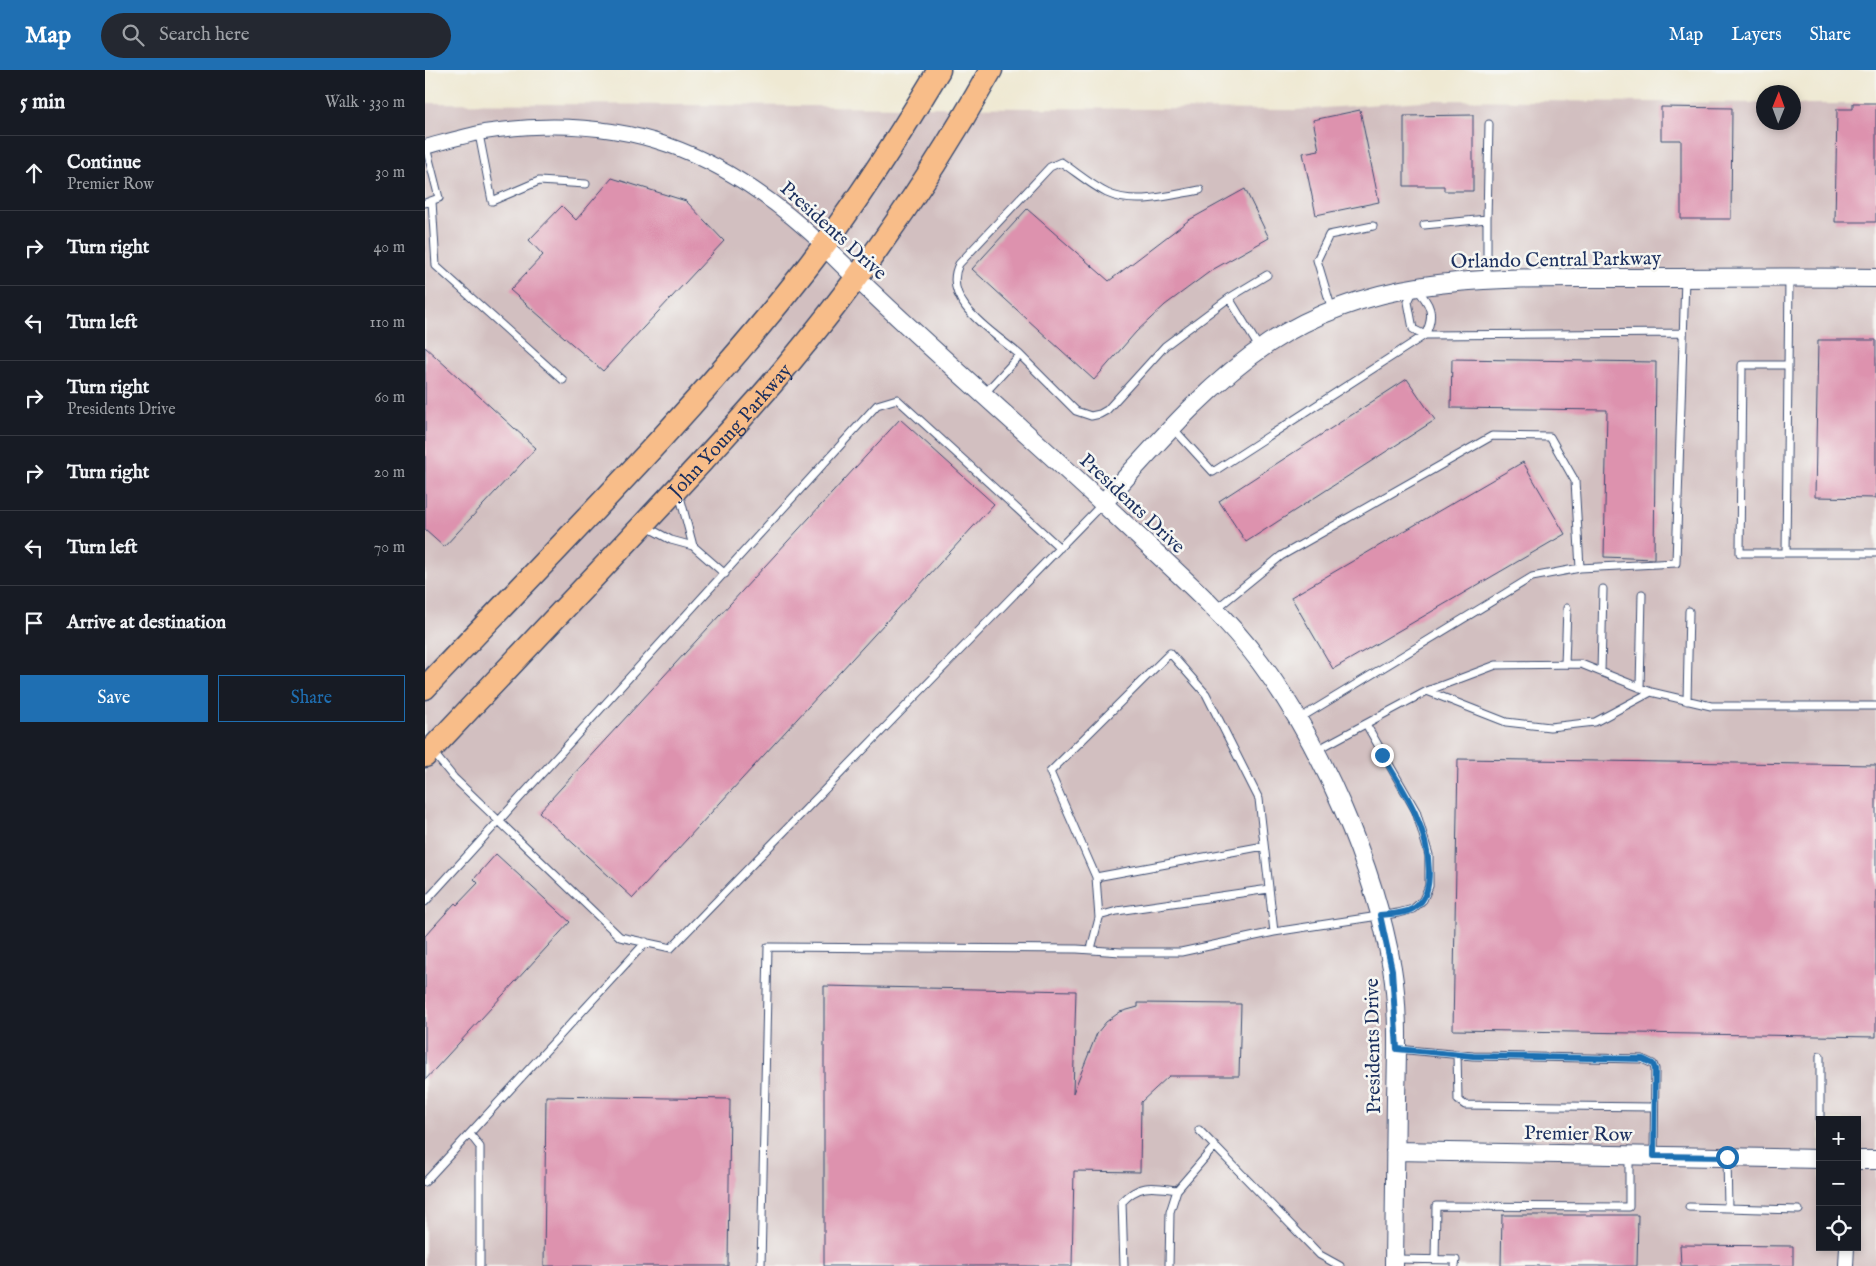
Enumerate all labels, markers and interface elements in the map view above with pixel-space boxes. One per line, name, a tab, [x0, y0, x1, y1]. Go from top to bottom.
search box	[101, 13, 451, 58]
text: Map	[25, 20, 71, 51]
icon: search	[119, 21, 147, 49]
text: Search here	[159, 23, 250, 47]
text: Map	[1669, 24, 1703, 47]
text: Layers	[1731, 24, 1782, 47]
text: Share	[1810, 24, 1851, 47]
north arrow	[1756, 85, 1801, 130]
text: 5 min	[20, 89, 65, 116]
text: Walk · 330 m	[325, 93, 405, 113]
text: Continue	[67, 151, 141, 175]
icon: ahead	[20, 159, 48, 187]
text: 30 m	[375, 163, 405, 183]
text: Premier Row	[67, 175, 154, 195]
street label: Presidents Drive	[774, 176, 892, 286]
icon: right	[20, 234, 48, 262]
text: Turn right	[67, 236, 149, 260]
text: 40 m	[373, 238, 405, 258]
street label: Orlando Central Parkway	[1451, 246, 1662, 275]
icon: left	[20, 309, 48, 337]
text: Turn left	[67, 311, 138, 335]
text: 110 m	[369, 313, 405, 333]
street label: John Young Parkway	[662, 359, 798, 505]
text: Turn right	[67, 376, 149, 400]
icon: right	[20, 384, 48, 412]
text: 60 m	[375, 388, 405, 408]
text: Presidents Drive	[67, 400, 176, 420]
street label: Presidents Drive	[1074, 449, 1190, 560]
icon: right	[20, 459, 48, 487]
text: Turn right	[67, 461, 149, 485]
text: 20 m	[374, 463, 405, 483]
icon: left	[20, 534, 48, 562]
text: Turn left	[67, 536, 138, 560]
text: 70 m	[374, 538, 405, 558]
icon: arrive	[20, 609, 48, 637]
text: Arrive at destination	[67, 611, 226, 635]
button: Save	[20, 675, 208, 722]
button: Share	[218, 675, 405, 722]
route end	[1371, 744, 1394, 767]
street label: Presidents Drive	[1360, 978, 1387, 1114]
map controls	[1816, 1116, 1861, 1251]
button: +	[1816, 1116, 1861, 1161]
street label: Premier Row	[1524, 1121, 1633, 1148]
route start	[1716, 1146, 1739, 1169]
button: −	[1816, 1161, 1861, 1206]
button: locate	[1816, 1206, 1861, 1251]

